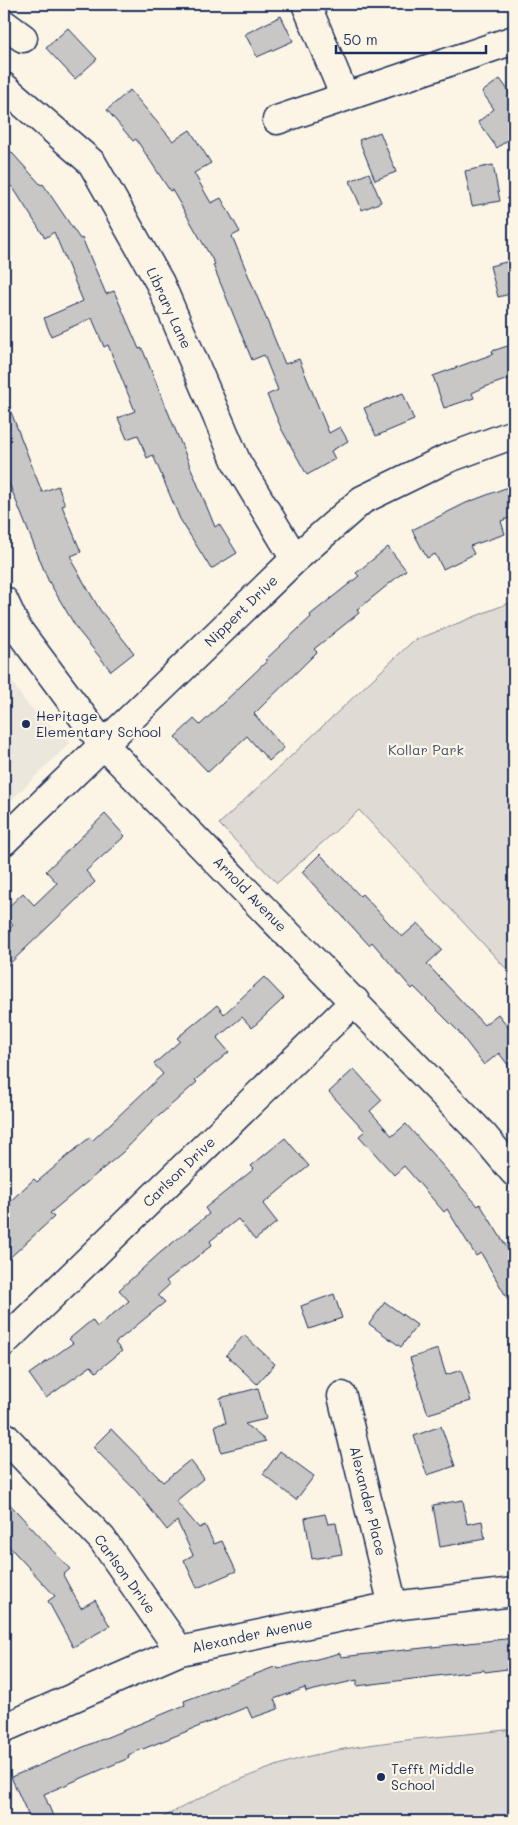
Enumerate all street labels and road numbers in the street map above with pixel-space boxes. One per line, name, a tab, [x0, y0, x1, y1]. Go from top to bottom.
street label: Library Lane	[142, 264, 197, 352]
street label: Nippert Drive	[200, 571, 282, 651]
street label: Arnold Avenue	[209, 852, 291, 936]
street label: Carlson Drive	[138, 1132, 219, 1211]
street label: Alexander Place	[346, 1444, 391, 1558]
street label: Carlson Drive	[90, 1530, 161, 1617]
street label: Alexander Avenue	[190, 1612, 314, 1657]

